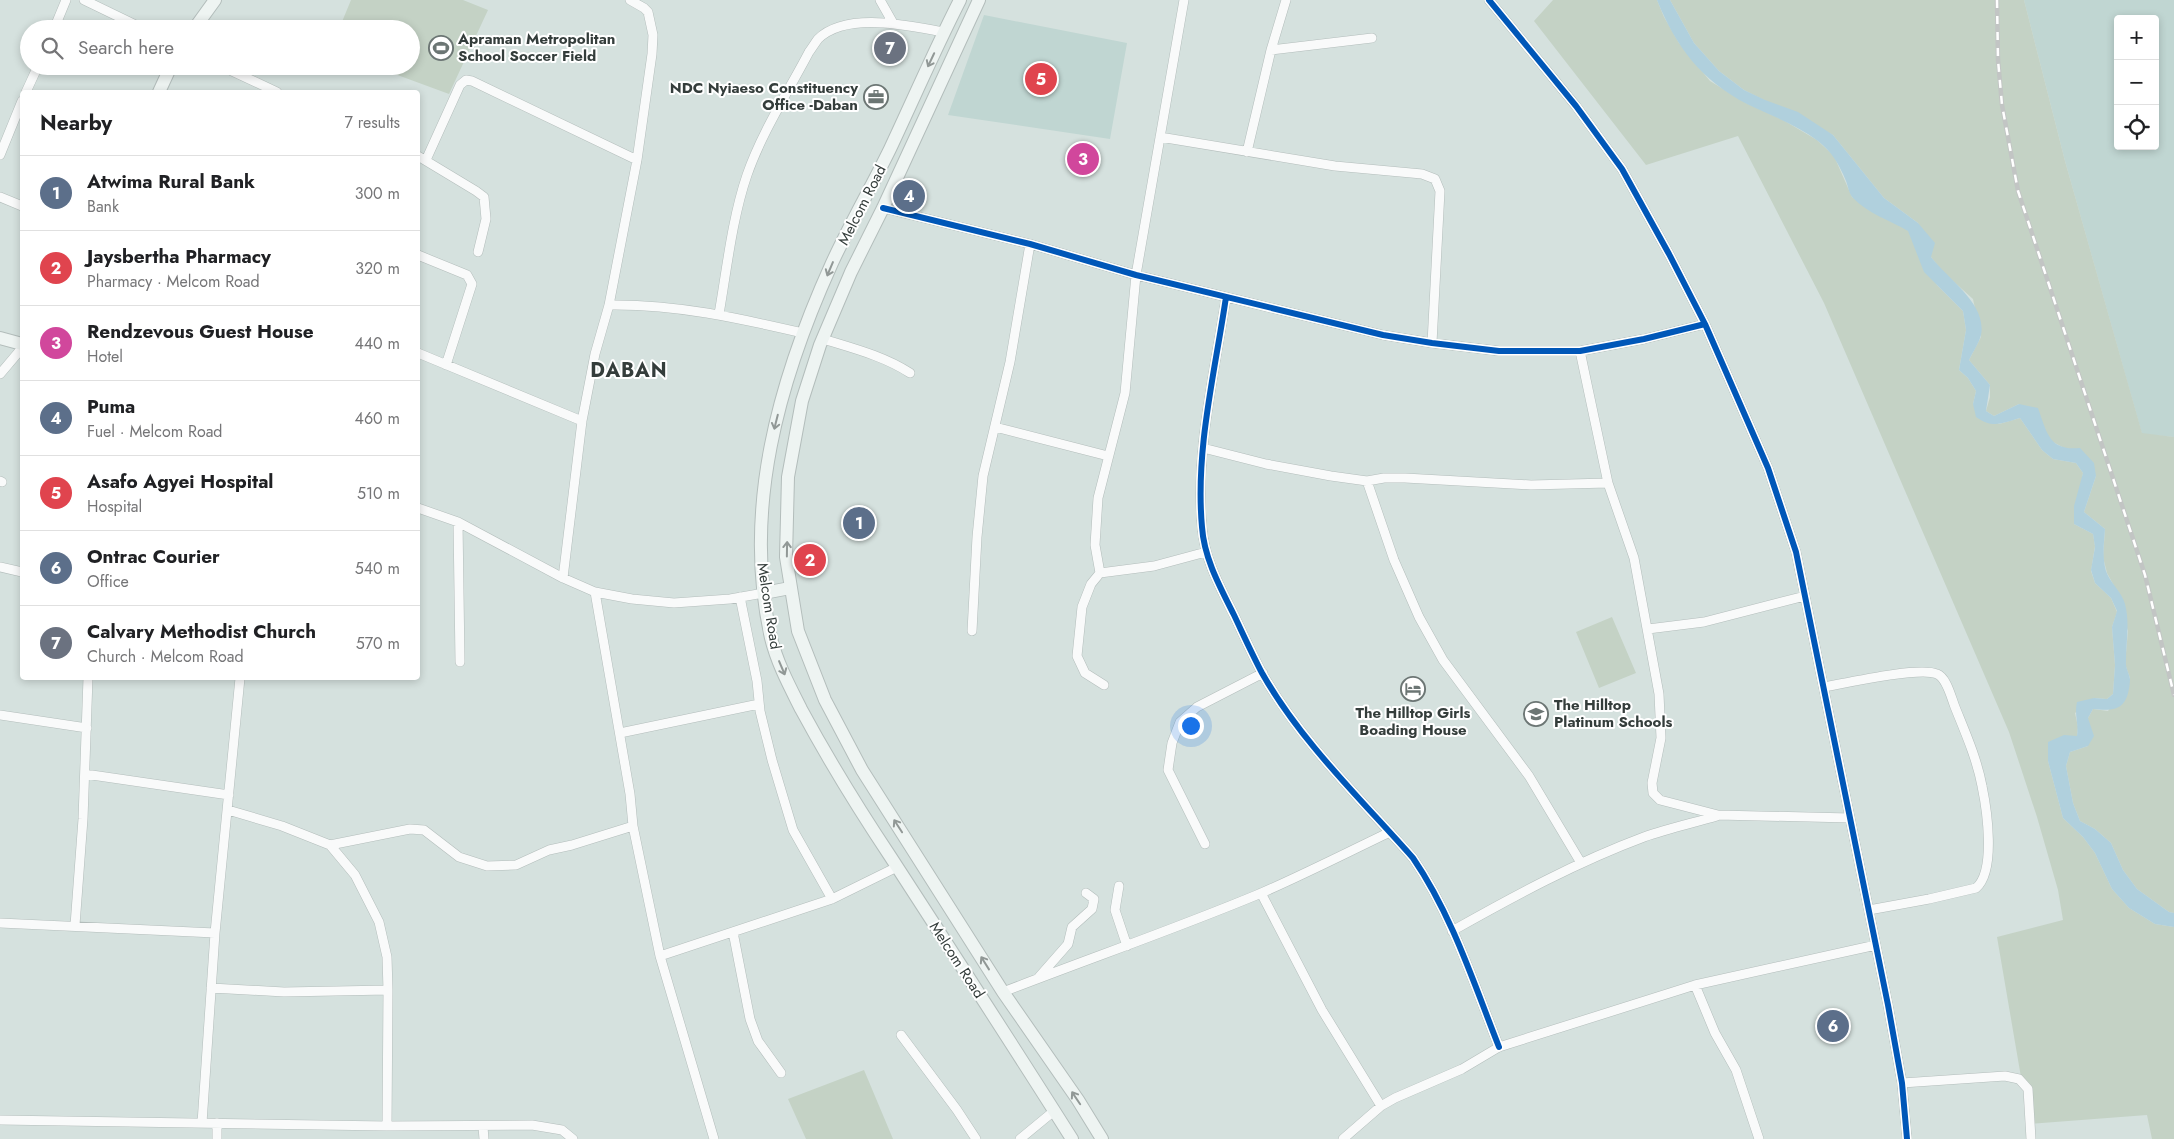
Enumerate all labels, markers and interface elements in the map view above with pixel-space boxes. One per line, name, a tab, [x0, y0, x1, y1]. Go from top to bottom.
map controls	[2114, 15, 2159, 150]
button: +	[2114, 15, 2159, 60]
search box	[20, 20, 420, 75]
place label: Apraman Metropolitan School Soccer Field	[457, 28, 615, 67]
pin: 7	[874, 29, 906, 67]
icon: search	[38, 34, 66, 62]
text: Search here	[78, 34, 174, 61]
sports icon: Apraman Metropolitan School Soccer Field	[428, 35, 454, 61]
one-way arrow	[926, 52, 935, 67]
pin: 5	[1025, 60, 1057, 98]
button: −	[2114, 60, 2159, 105]
place label: NDC Nyiaeso Constituency Office -Daban	[670, 77, 858, 116]
office icon: NDC Nyiaeso Constituency Office -Daban	[863, 84, 889, 110]
button: locate	[2114, 105, 2159, 150]
text: Nearby	[40, 108, 112, 138]
text: 7 results	[344, 111, 400, 134]
pin: 3	[1067, 140, 1099, 178]
street label: Melcom Road	[832, 161, 892, 249]
text: Atwima Rural Bank	[87, 168, 255, 195]
pin: 4	[893, 177, 925, 215]
text: 1	[52, 182, 60, 205]
text: 300 m	[355, 182, 400, 205]
text: Bank	[87, 195, 119, 218]
text: Jaysbertha Pharmacy	[87, 243, 271, 270]
text: 2	[51, 257, 61, 280]
text: 320 m	[355, 257, 400, 280]
one-way arrow	[825, 261, 834, 276]
text: Pharmacy · Melcom Road	[87, 270, 260, 293]
text: Rendzevous Guest House	[87, 318, 314, 345]
text: 3	[51, 332, 61, 355]
text: 440 m	[354, 332, 400, 355]
text: Hotel	[87, 345, 123, 368]
district label: DABAN	[590, 356, 668, 385]
text: Puma	[87, 393, 135, 420]
text: 4	[50, 407, 62, 430]
text: 460 m	[355, 407, 400, 430]
one-way arrow	[771, 413, 780, 429]
text: Fuel · Melcom Road	[87, 420, 222, 443]
text: Asafo Agyei Hospital	[87, 468, 274, 495]
text: 5	[51, 482, 61, 505]
text: 510 m	[357, 482, 400, 505]
text: Hospital	[87, 495, 142, 518]
pin: 1	[843, 504, 875, 542]
one-way arrow	[782, 541, 791, 557]
pin: 2	[794, 541, 826, 579]
text: Ontrac Courier	[87, 543, 220, 570]
text: 6	[51, 557, 61, 580]
text: 540 m	[355, 557, 400, 580]
street label: Melcom Road	[751, 561, 787, 651]
text: Office	[87, 570, 129, 593]
text: Calvary Methodist Church	[87, 618, 316, 645]
text: 7	[51, 632, 61, 655]
text: 570 m	[356, 632, 400, 655]
text: Church · Melcom Road	[87, 645, 244, 668]
one-way arrow	[778, 660, 788, 675]
hotel icon: The Hilltop Girls Boading House	[1400, 676, 1426, 702]
place label: The Hilltop Platinum Schools	[1554, 694, 1673, 733]
school or university icon: The Hilltop Platinum Schools	[1523, 701, 1549, 727]
place label: The Hilltop Girls Boading House	[1356, 702, 1471, 741]
your location	[1178, 713, 1204, 739]
one-way arrow	[892, 819, 903, 833]
street label: Melcom Road	[924, 917, 990, 1003]
one-way arrow	[980, 956, 990, 970]
pin: 6	[1817, 1007, 1849, 1045]
one-way arrow	[1071, 1091, 1081, 1105]

